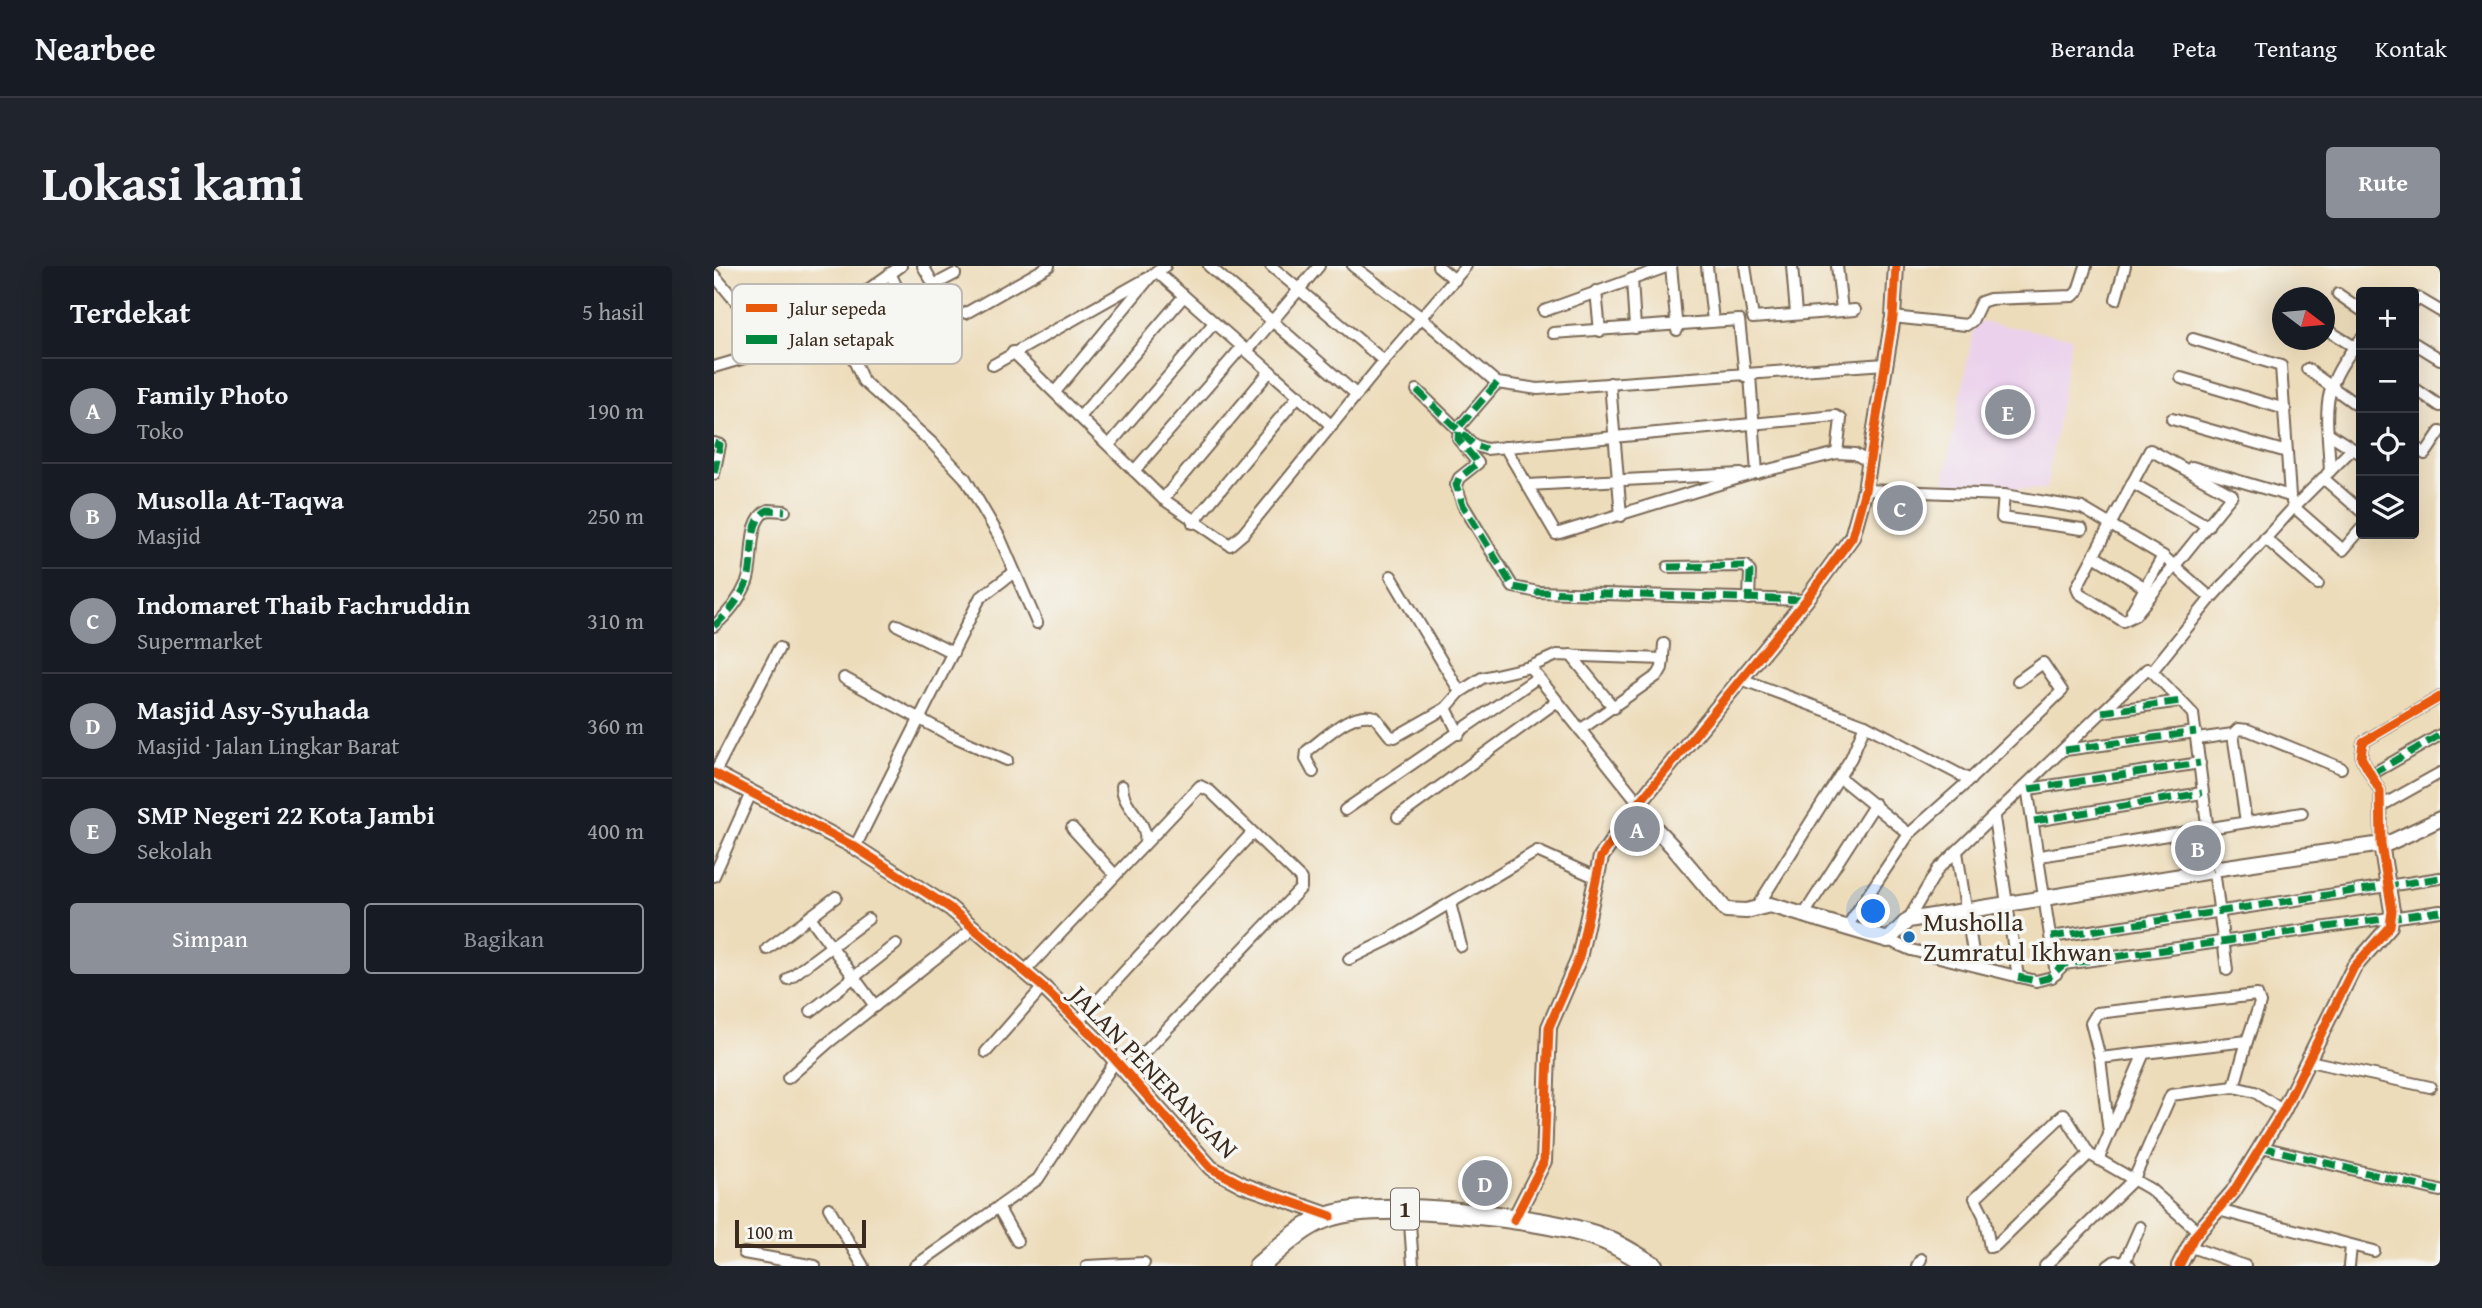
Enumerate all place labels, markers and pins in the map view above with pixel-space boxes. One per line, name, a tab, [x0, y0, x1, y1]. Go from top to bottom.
pin: E	[1985, 386, 2031, 438]
pin: C	[1877, 482, 1923, 534]
pin: A	[1614, 803, 1660, 855]
pin: B	[2175, 822, 2221, 874]
place label: Musholla Zumratul Ikhwan	[1923, 902, 2112, 971]
marker: Musholla Zumratul Ikhwan	[1901, 929, 1917, 945]
pin: D	[1462, 1157, 1508, 1209]

